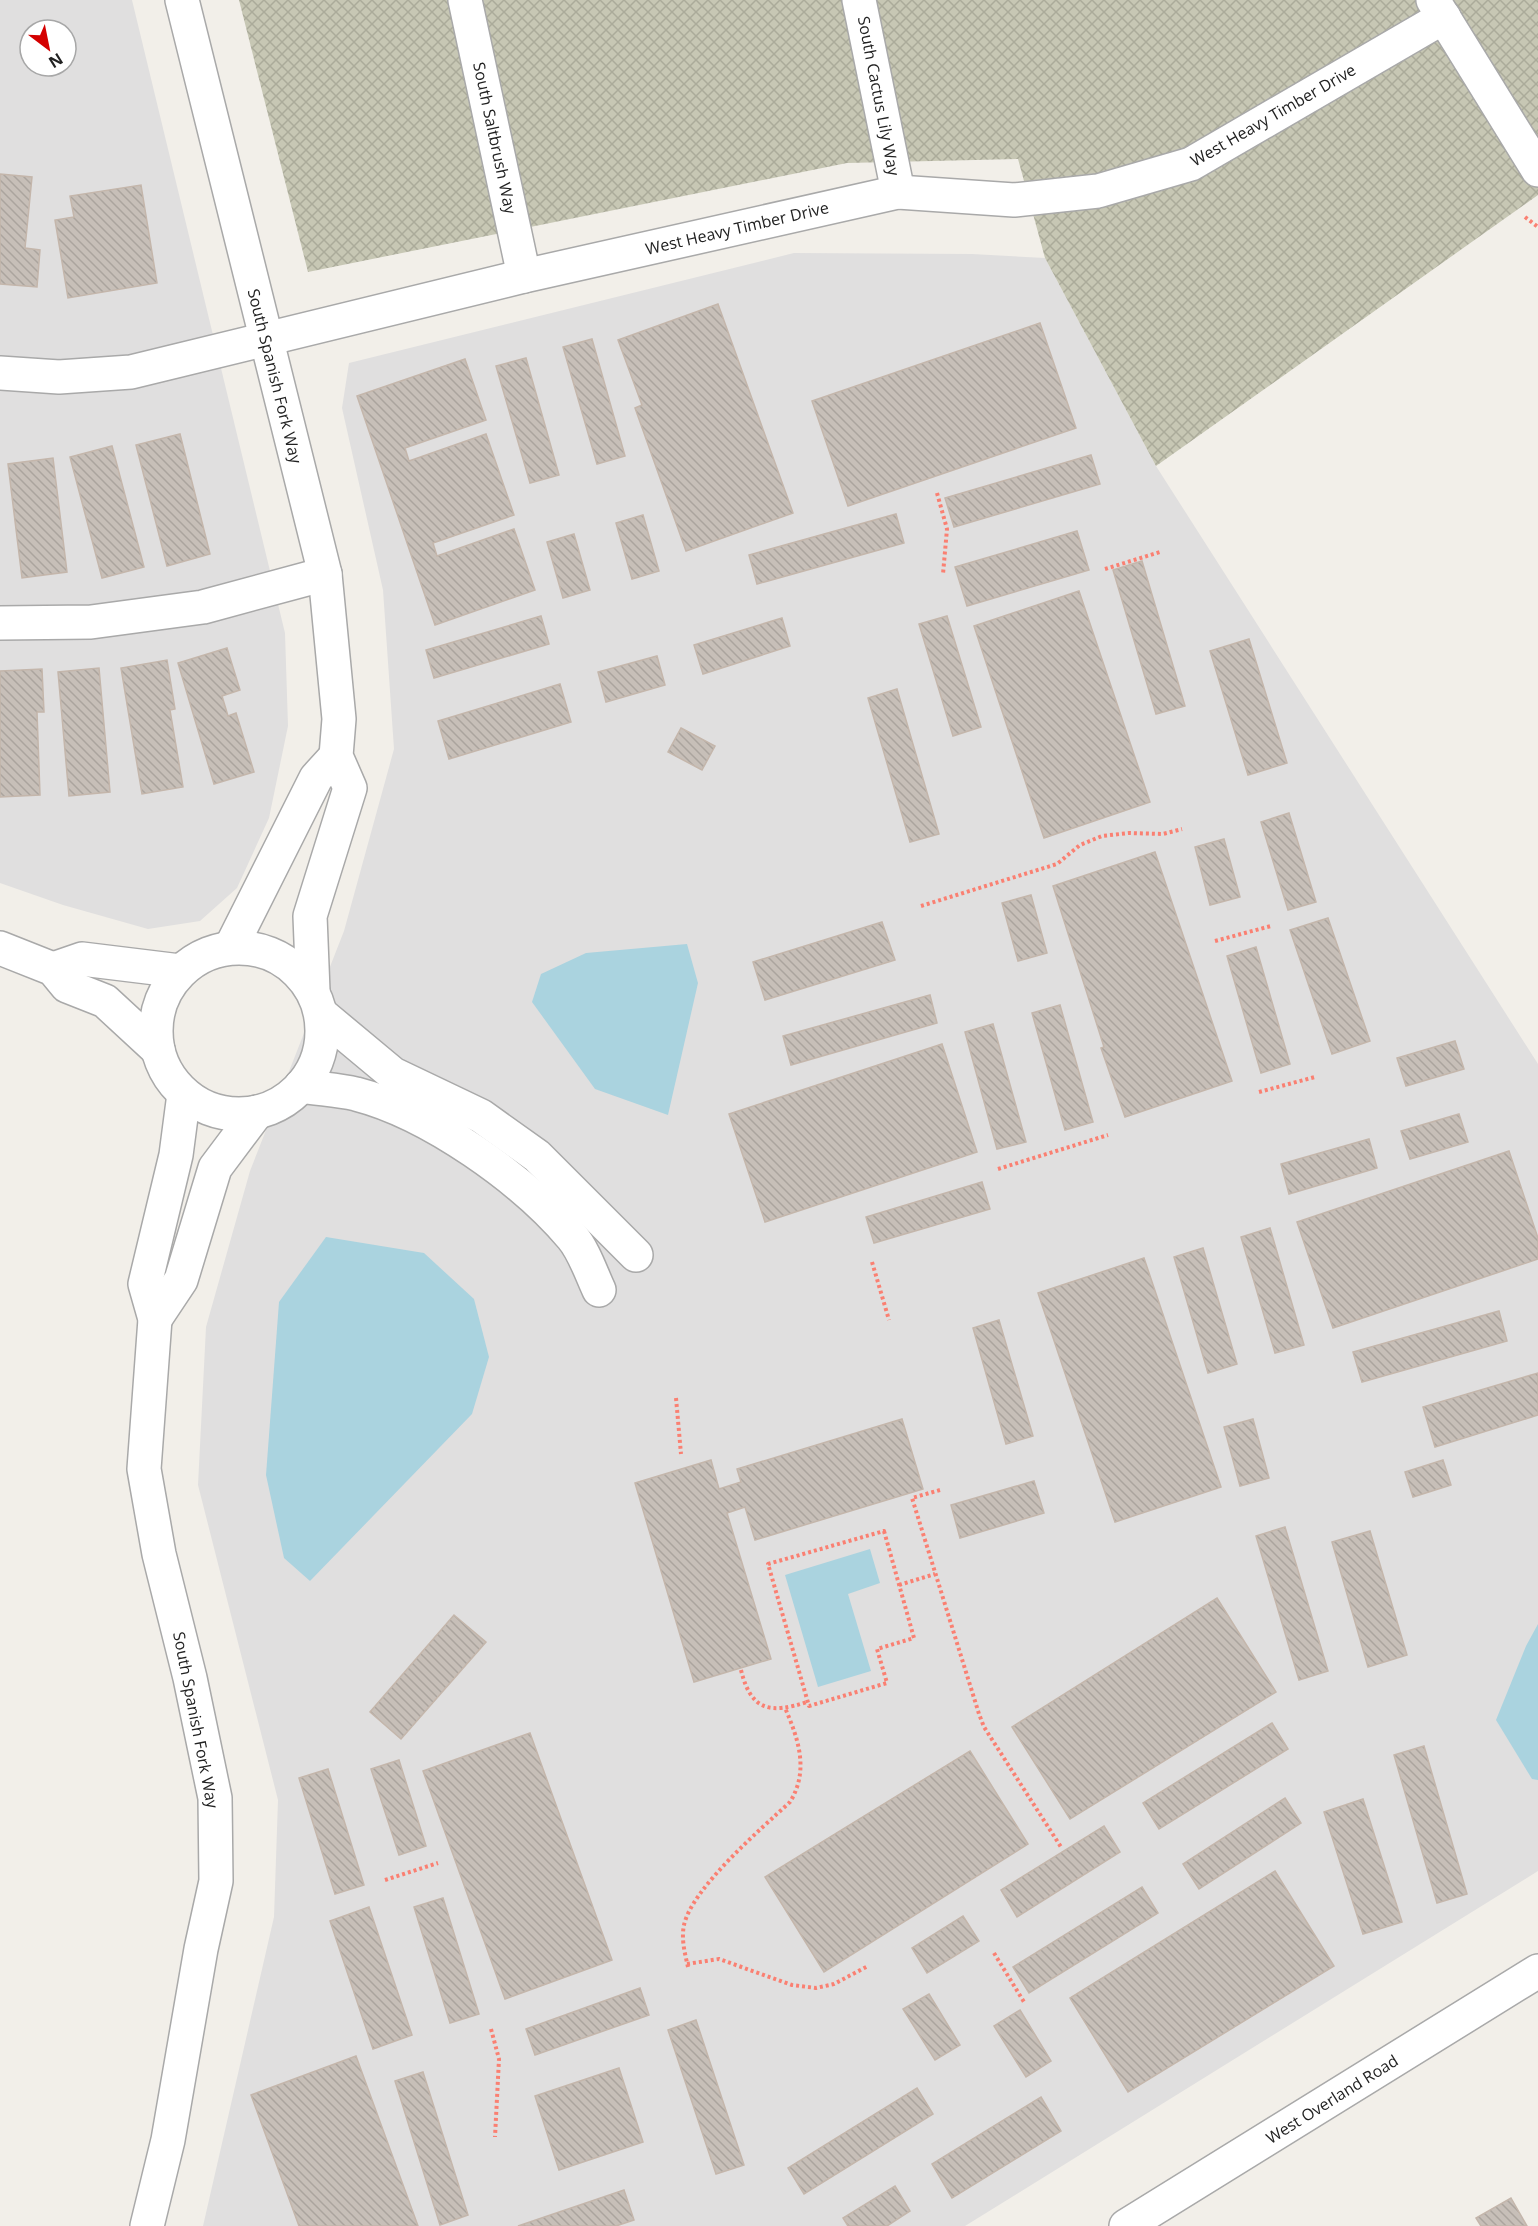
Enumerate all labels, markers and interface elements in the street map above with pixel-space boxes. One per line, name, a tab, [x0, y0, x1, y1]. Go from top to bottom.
street label: South Cactus Lily Way	[853, 14, 905, 179]
north arrow	[18, 18, 78, 78]
text: N	[45, 48, 67, 73]
street label: West Heavy Timber Drive	[1186, 59, 1360, 171]
street label: South Saltbrush Way	[468, 60, 522, 217]
street label: West Heavy Timber Drive	[643, 196, 831, 260]
street label: South Spanish Fork Way	[243, 286, 308, 467]
street label: South Spanish Fork Way	[168, 1630, 224, 1811]
street label: West Overland Road	[1262, 2049, 1402, 2149]

